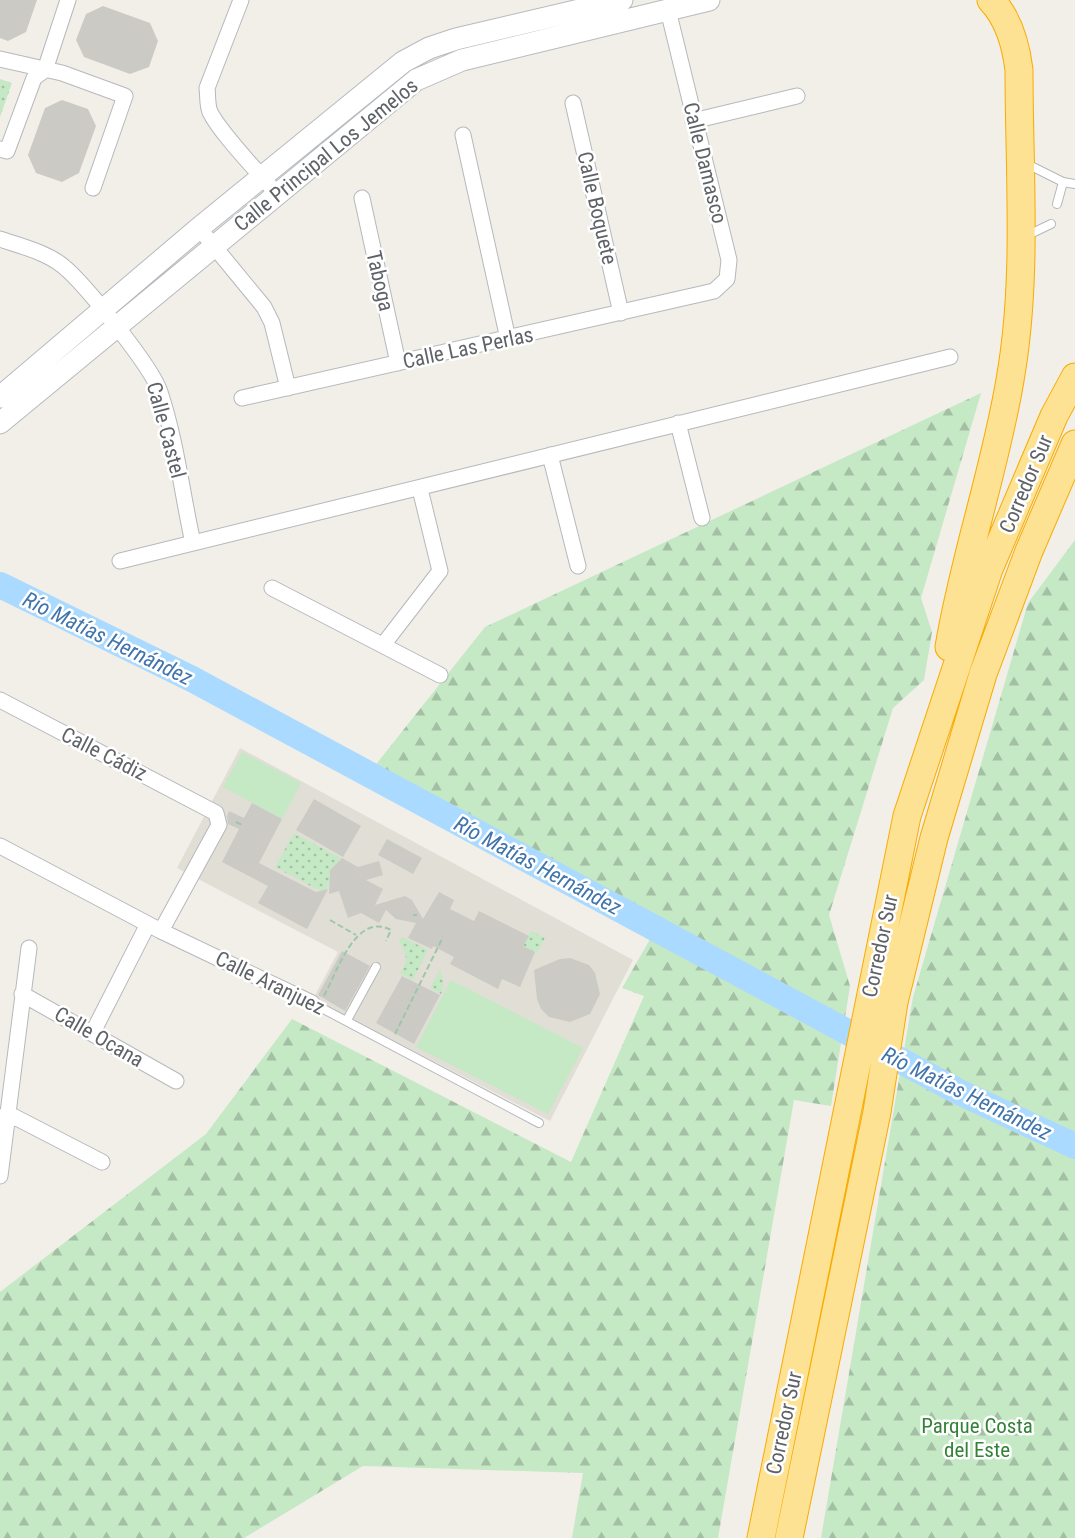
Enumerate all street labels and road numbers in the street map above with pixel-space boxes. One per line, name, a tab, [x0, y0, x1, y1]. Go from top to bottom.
street label: Calle Principal Los Jemelos	[229, 73, 423, 237]
street label: Calle Damasco	[678, 100, 732, 226]
street label: Calle Boquete	[572, 149, 622, 267]
street label: Taboga	[361, 249, 399, 313]
street label: Calle Las Perlas	[400, 322, 536, 374]
street label: Calle Castel	[142, 379, 190, 481]
street label: Corredor Sur	[995, 431, 1057, 537]
street label: Calle Cádiz	[57, 722, 151, 786]
street label: Corredor Sur	[857, 892, 903, 1000]
street label: Calle Aranjuez	[211, 946, 329, 1020]
street label: Calle Ocana	[50, 1002, 148, 1072]
street label: Corredor Sur	[761, 1369, 807, 1477]

